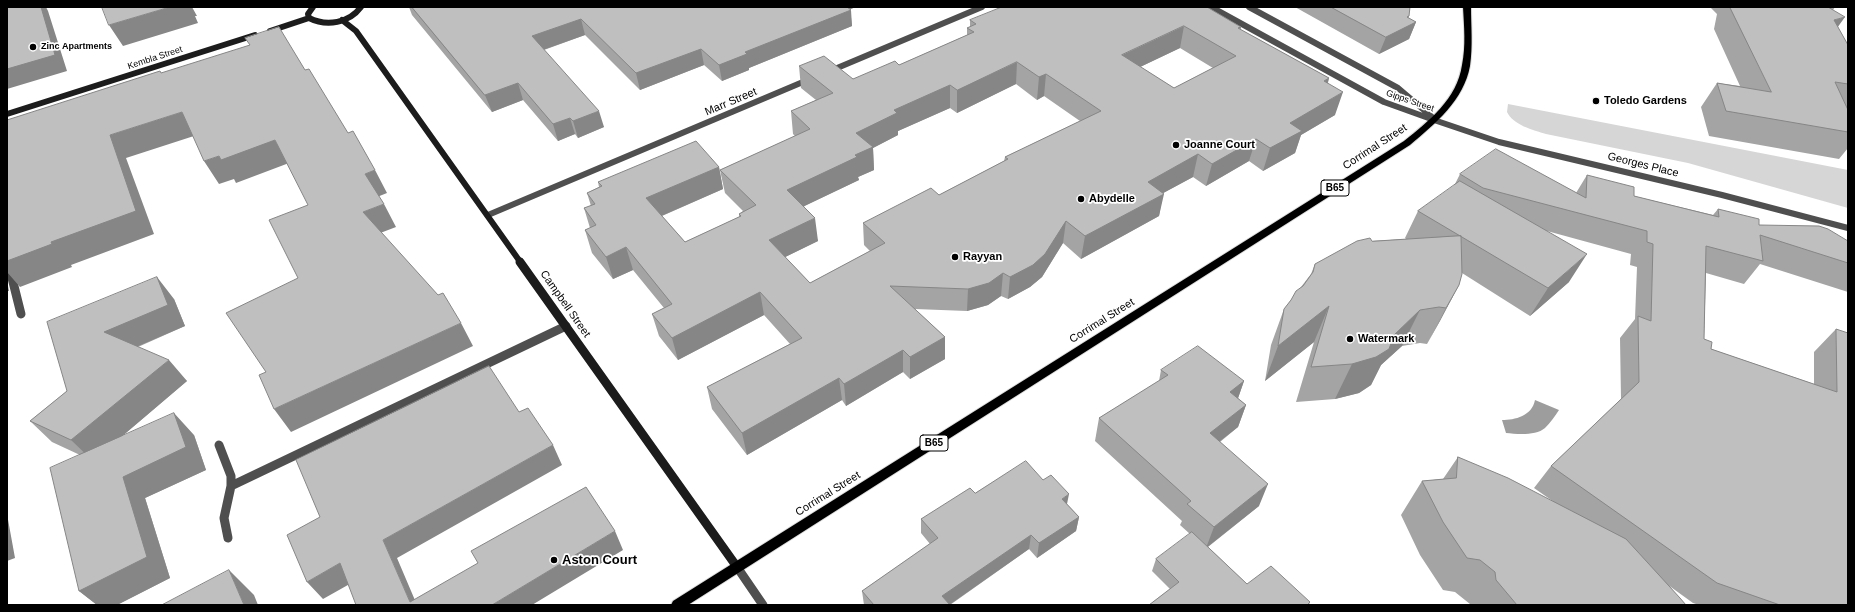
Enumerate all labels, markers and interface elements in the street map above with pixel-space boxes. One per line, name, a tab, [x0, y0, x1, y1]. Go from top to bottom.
marker: Zinc Apartments	[28, 42, 38, 52]
place label: Zinc Apartments	[41, 42, 112, 52]
street label: Kembla Street	[126, 44, 184, 72]
street label: Marr Street	[703, 85, 759, 119]
street label: Gipps Street	[1385, 88, 1435, 114]
place label: Toledo Gardens	[1604, 94, 1687, 108]
marker: Toledo Gardens	[1591, 96, 1601, 106]
street label: Corrimal Street	[1340, 121, 1410, 173]
place label: Joanne Court	[1184, 138, 1255, 152]
marker: Joanne Court	[1171, 140, 1181, 150]
street label: Georges Place	[1606, 150, 1680, 180]
road number: B65	[1321, 180, 1349, 196]
place label: Abydelle	[1089, 192, 1135, 206]
marker: Abydelle	[1076, 194, 1086, 204]
place label: Rayyan	[963, 250, 1002, 264]
marker: Rayyan	[950, 252, 960, 262]
street label: Campbell Street	[537, 268, 593, 340]
street label: Corrimal Street	[1067, 296, 1137, 346]
place label: Watermark	[1358, 332, 1414, 346]
marker: Watermark	[1345, 334, 1355, 344]
road number: B65	[920, 435, 948, 451]
street label: Corrimal Street	[793, 469, 863, 519]
place label: Aston Court	[562, 552, 637, 568]
marker: Aston Court	[549, 555, 559, 565]

